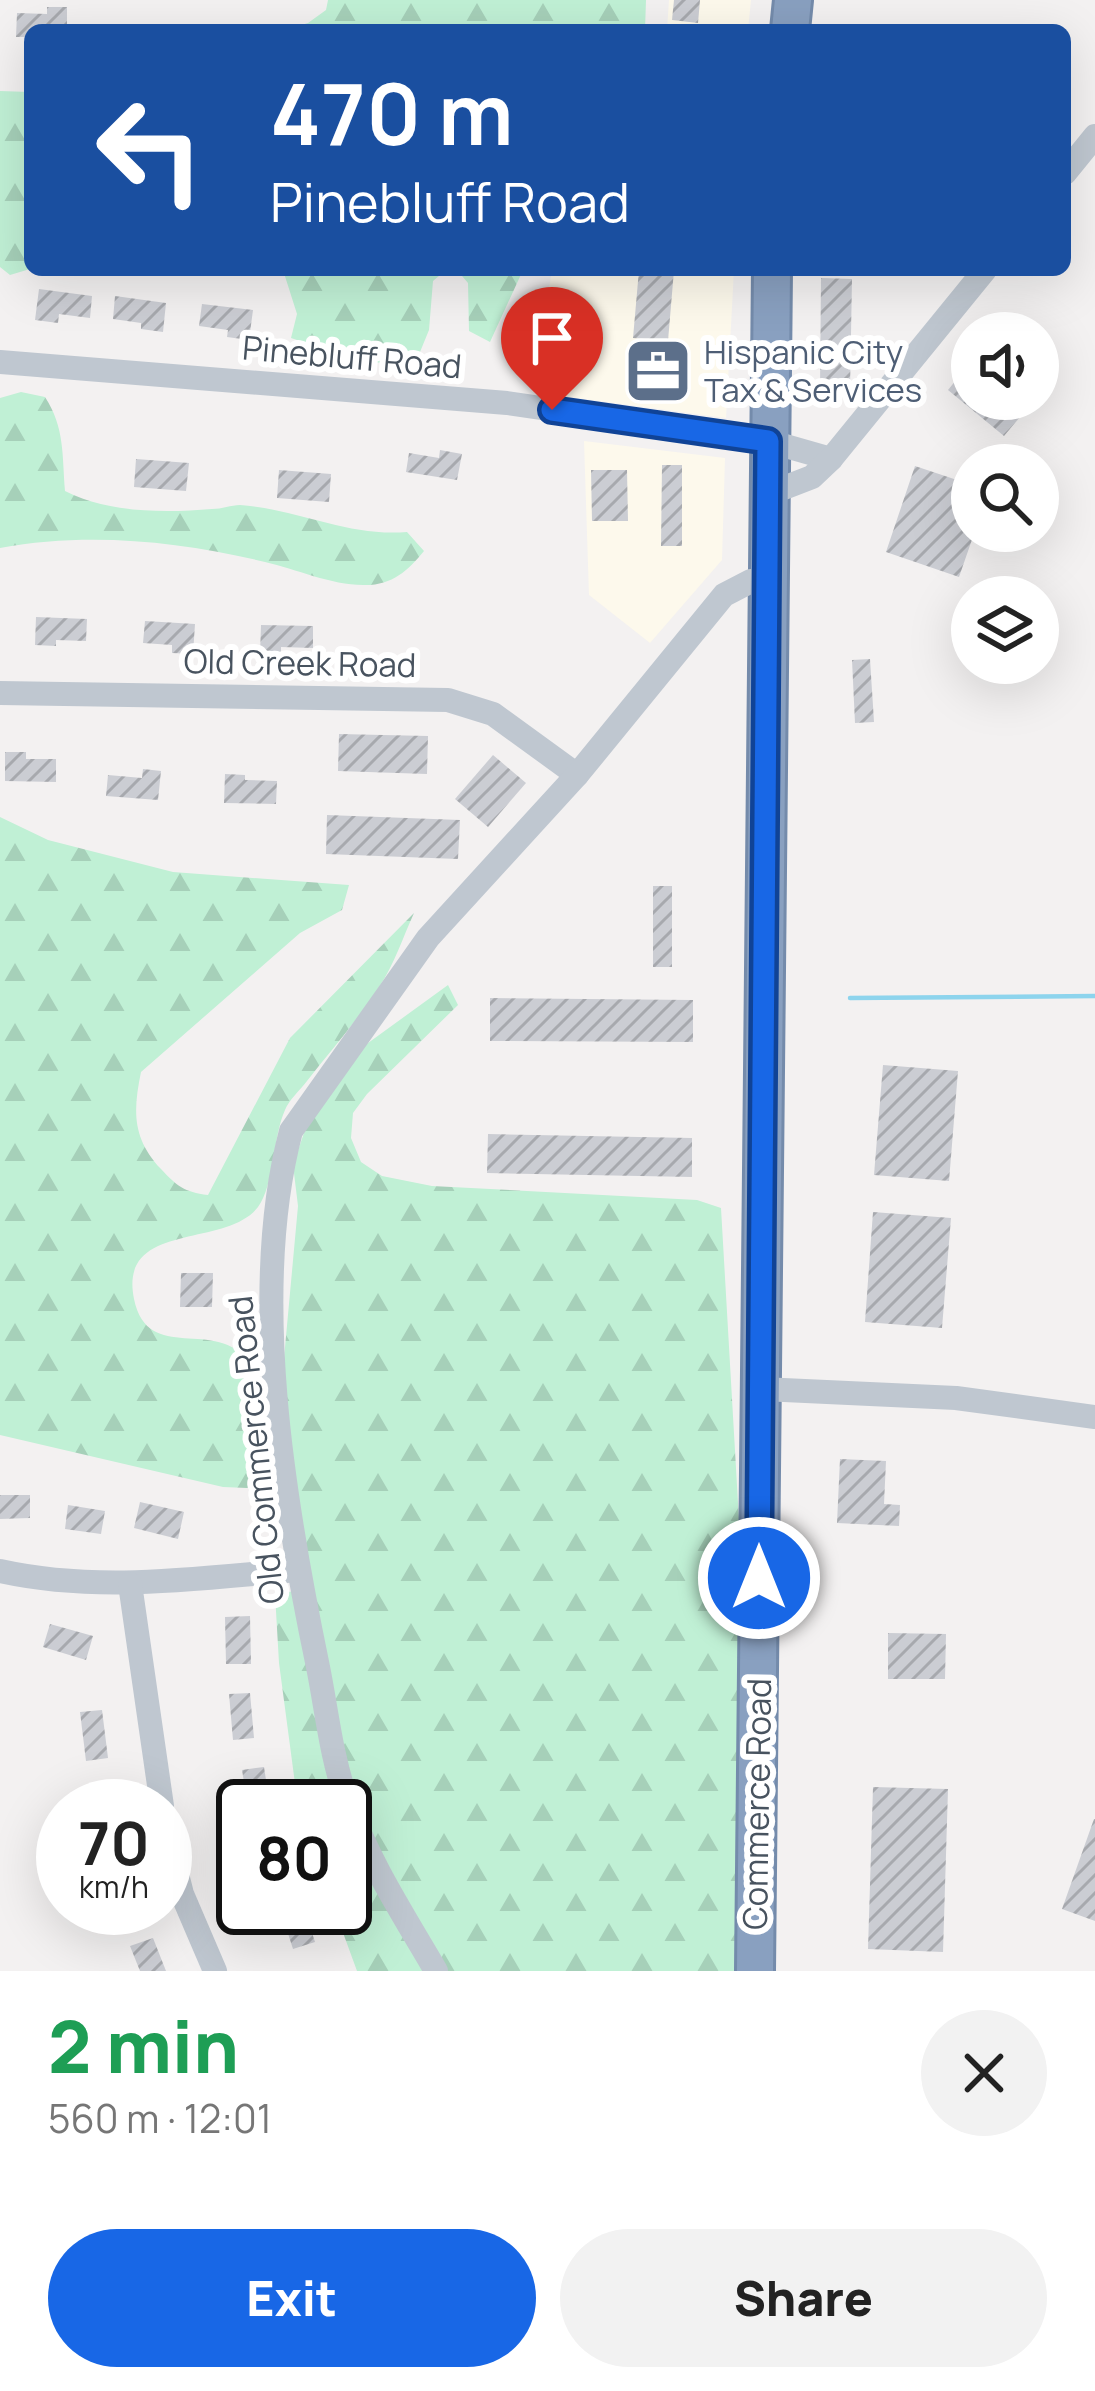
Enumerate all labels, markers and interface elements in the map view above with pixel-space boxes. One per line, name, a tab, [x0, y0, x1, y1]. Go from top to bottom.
text: 470 m	[270, 55, 514, 170]
icon: left	[72, 72, 228, 228]
text: Pinebluff Road	[270, 164, 630, 238]
pin	[501, 287, 603, 410]
icon: arrive	[519, 305, 585, 371]
map controls	[951, 312, 1059, 684]
button: sound	[951, 312, 1059, 420]
street label: Pinebluff Road	[241, 325, 464, 389]
place label: Hispanic City Tax & Services	[704, 329, 922, 412]
office icon: Hispanic City Tax & Services	[623, 336, 693, 406]
button: search	[951, 444, 1059, 552]
button: layers	[951, 576, 1059, 684]
street label: Old Creek Road	[183, 638, 417, 687]
street label: Old Commerce Road	[217, 1294, 294, 1606]
position arrow	[696, 1515, 822, 1641]
street label: Commerce Road	[732, 1678, 781, 1930]
speed limit sign: 80	[216, 1779, 372, 1935]
text: 70	[78, 1801, 150, 1883]
text: km/h	[79, 1866, 149, 1907]
text: 2 min	[48, 1996, 239, 2095]
button: close	[921, 2010, 1047, 2136]
text: 560 m · 12:01	[48, 2091, 272, 2145]
button: Exit	[48, 2229, 536, 2367]
button: Share	[560, 2229, 1047, 2367]

